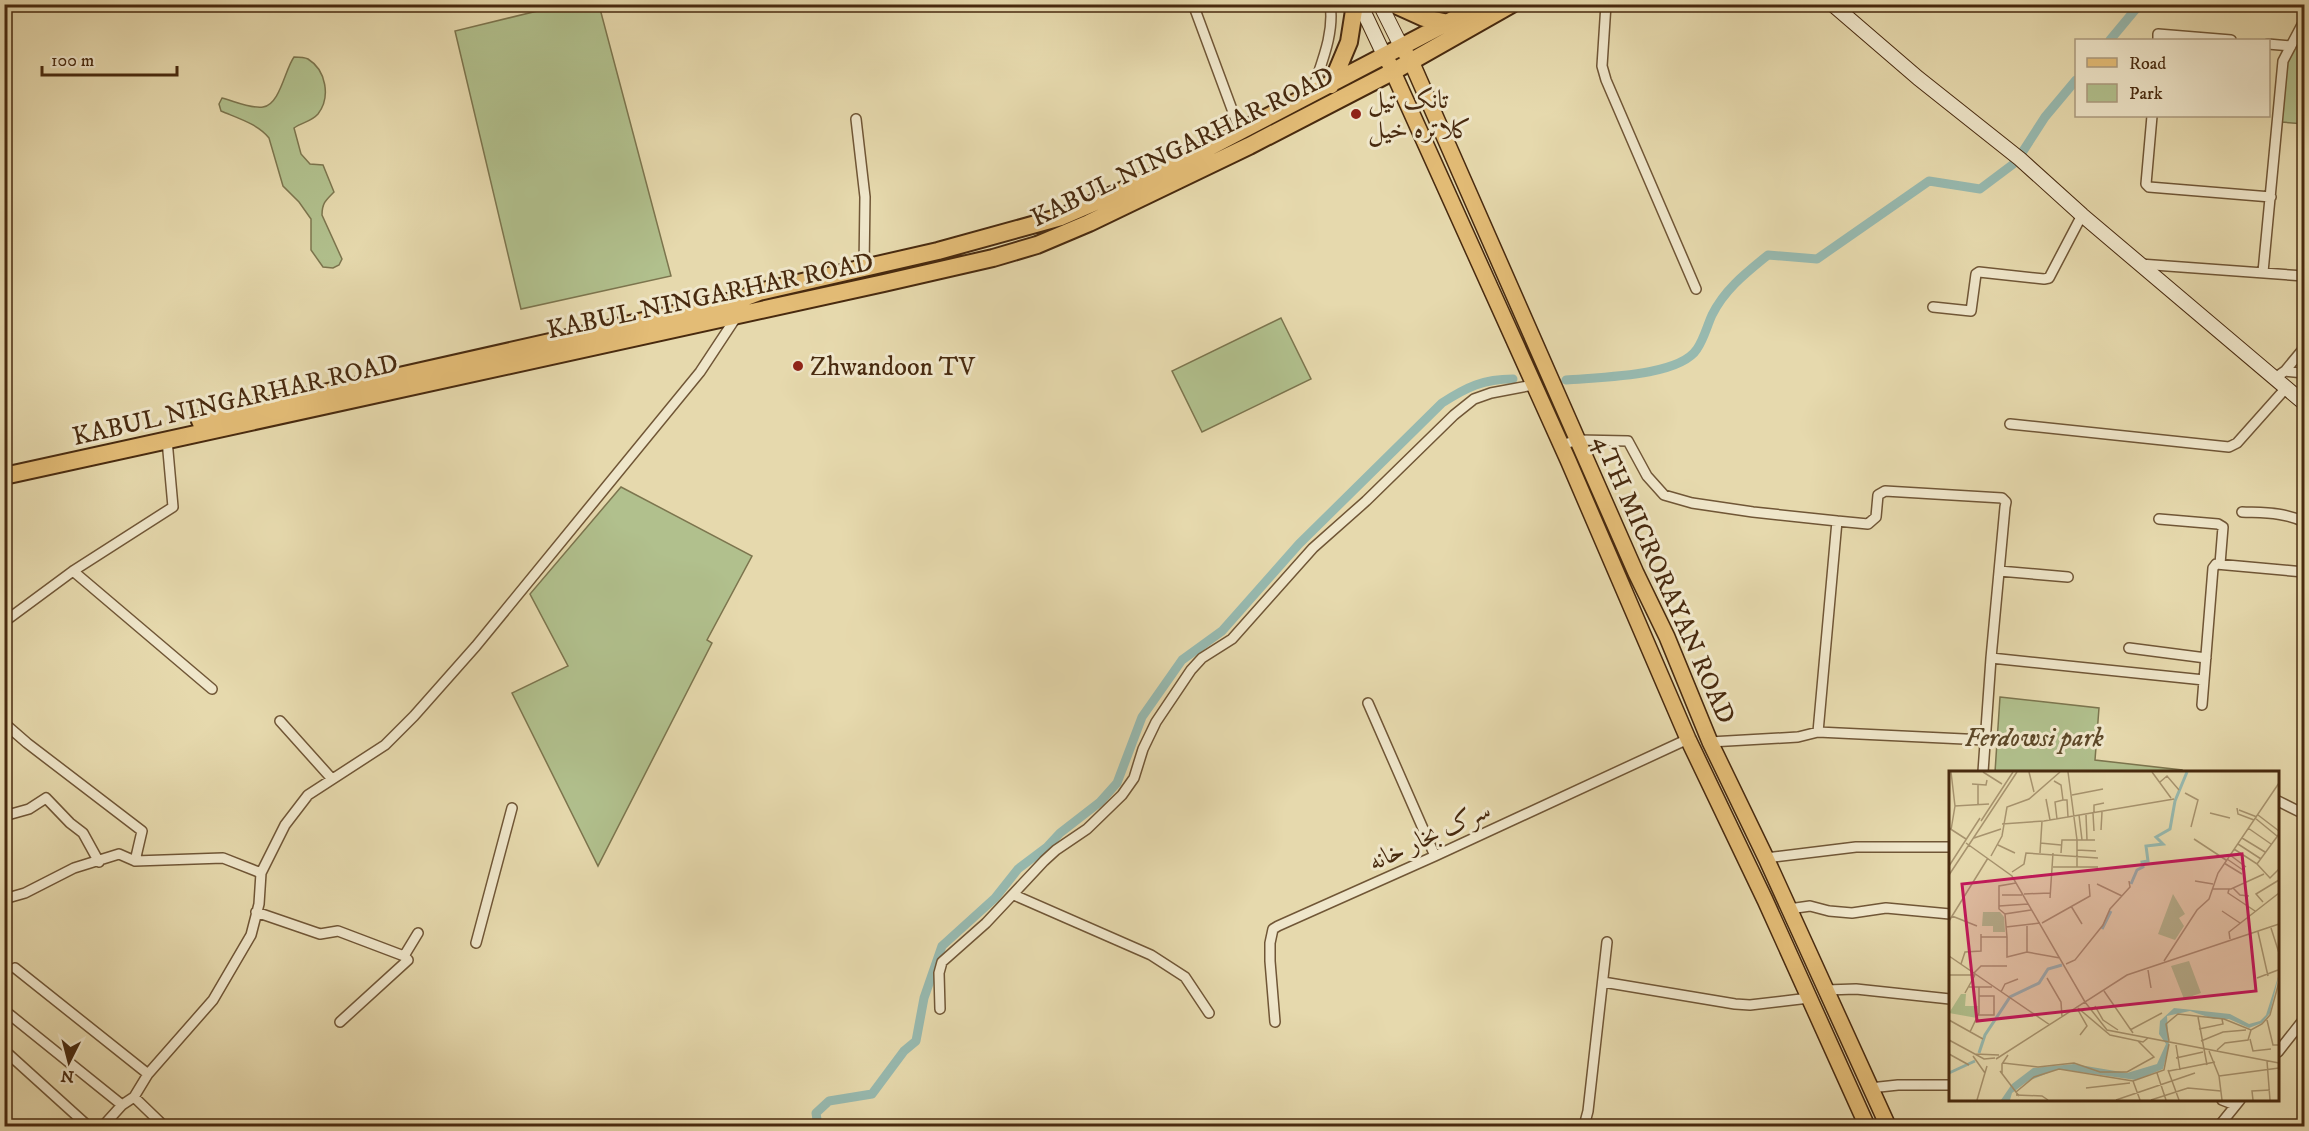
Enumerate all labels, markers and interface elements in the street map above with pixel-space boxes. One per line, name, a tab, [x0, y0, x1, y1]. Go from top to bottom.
scale bar	[42, 39, 177, 77]
legend	[2075, 39, 2270, 117]
text: 100 m	[51, 50, 94, 72]
text: Road	[2129, 53, 2166, 75]
street label: KABUL NINGARHAR ROAD	[1026, 59, 1340, 235]
text: Park	[2129, 83, 2163, 105]
place label: تانک تیل کلاتره خیل	[1368, 84, 1472, 147]
marker: تانک تیل کلاتره خیل	[1349, 107, 1363, 121]
street label: KABUL NINGARHAR ROAD	[544, 246, 877, 347]
street label: KABUL NINGARHAR ROAD	[69, 347, 401, 454]
place label: Zhwandoon TV	[810, 351, 976, 384]
marker: Zhwandoon TV	[791, 359, 805, 373]
street label: 4TH MICRORAYAN ROAD	[1585, 430, 1742, 729]
park label: Ferdowsi park	[1964, 722, 2104, 755]
inset map	[1949, 771, 2279, 1101]
street label: سرک بخار خانه	[1363, 794, 1496, 879]
north arrow	[39, 1032, 99, 1092]
text: N	[60, 1065, 75, 1087]

